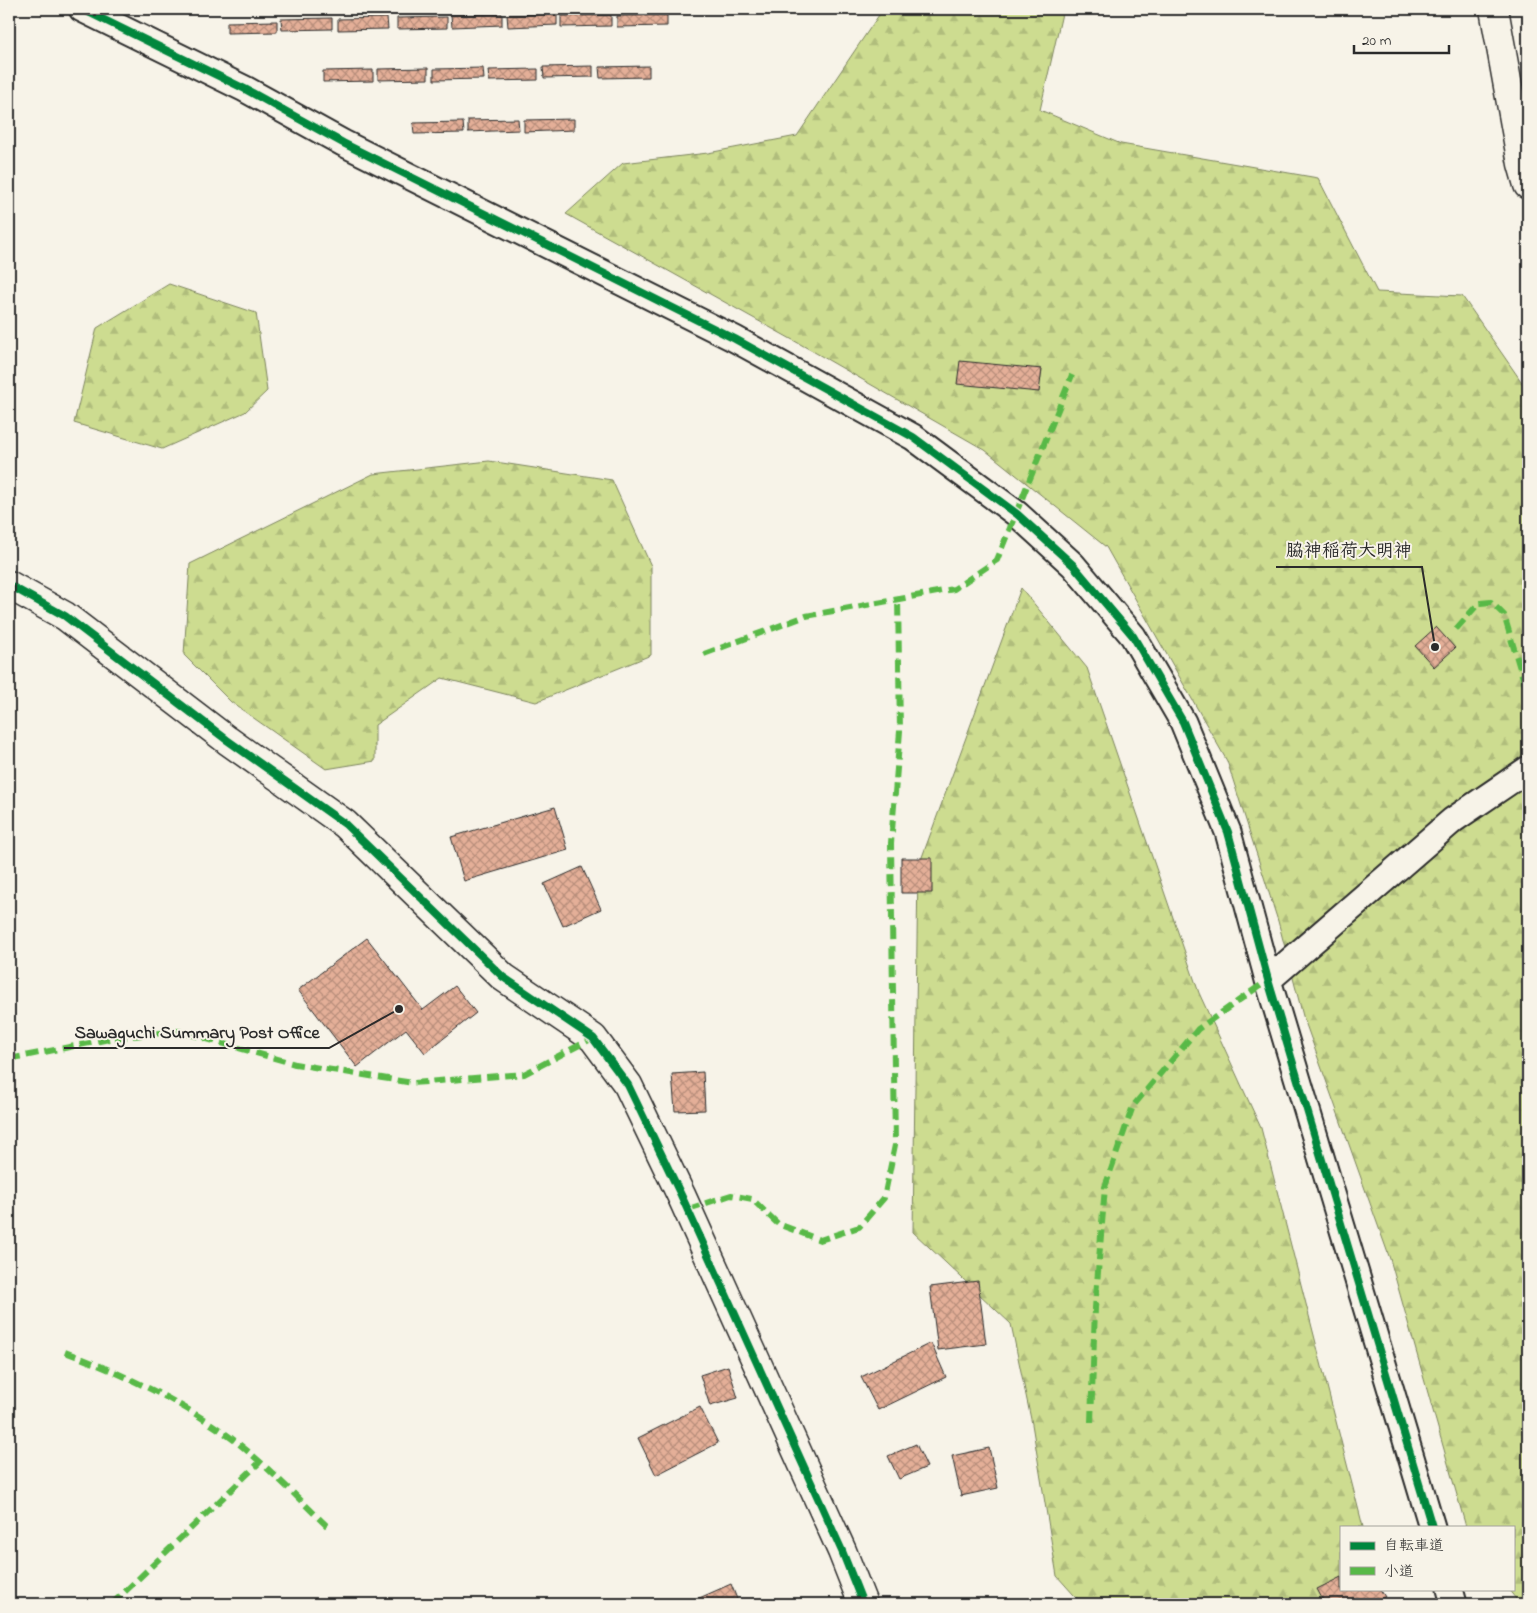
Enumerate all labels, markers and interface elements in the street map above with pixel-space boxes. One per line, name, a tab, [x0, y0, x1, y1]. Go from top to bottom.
scale bar	[1354, 22, 1450, 54]
text: 20 m	[1362, 30, 1392, 52]
callout: 脇神稲荷大明神	[1276, 534, 1422, 567]
text: 脇神稲荷大明神	[1286, 539, 1412, 565]
callout: Sawaguchi Summary Post Office	[64, 1015, 329, 1048]
text: Sawaguchi Summary Post Office	[74, 1021, 320, 1048]
legend	[1340, 1526, 1514, 1590]
text: 自転車道	[1384, 1535, 1444, 1557]
text: 小道	[1384, 1561, 1414, 1583]

